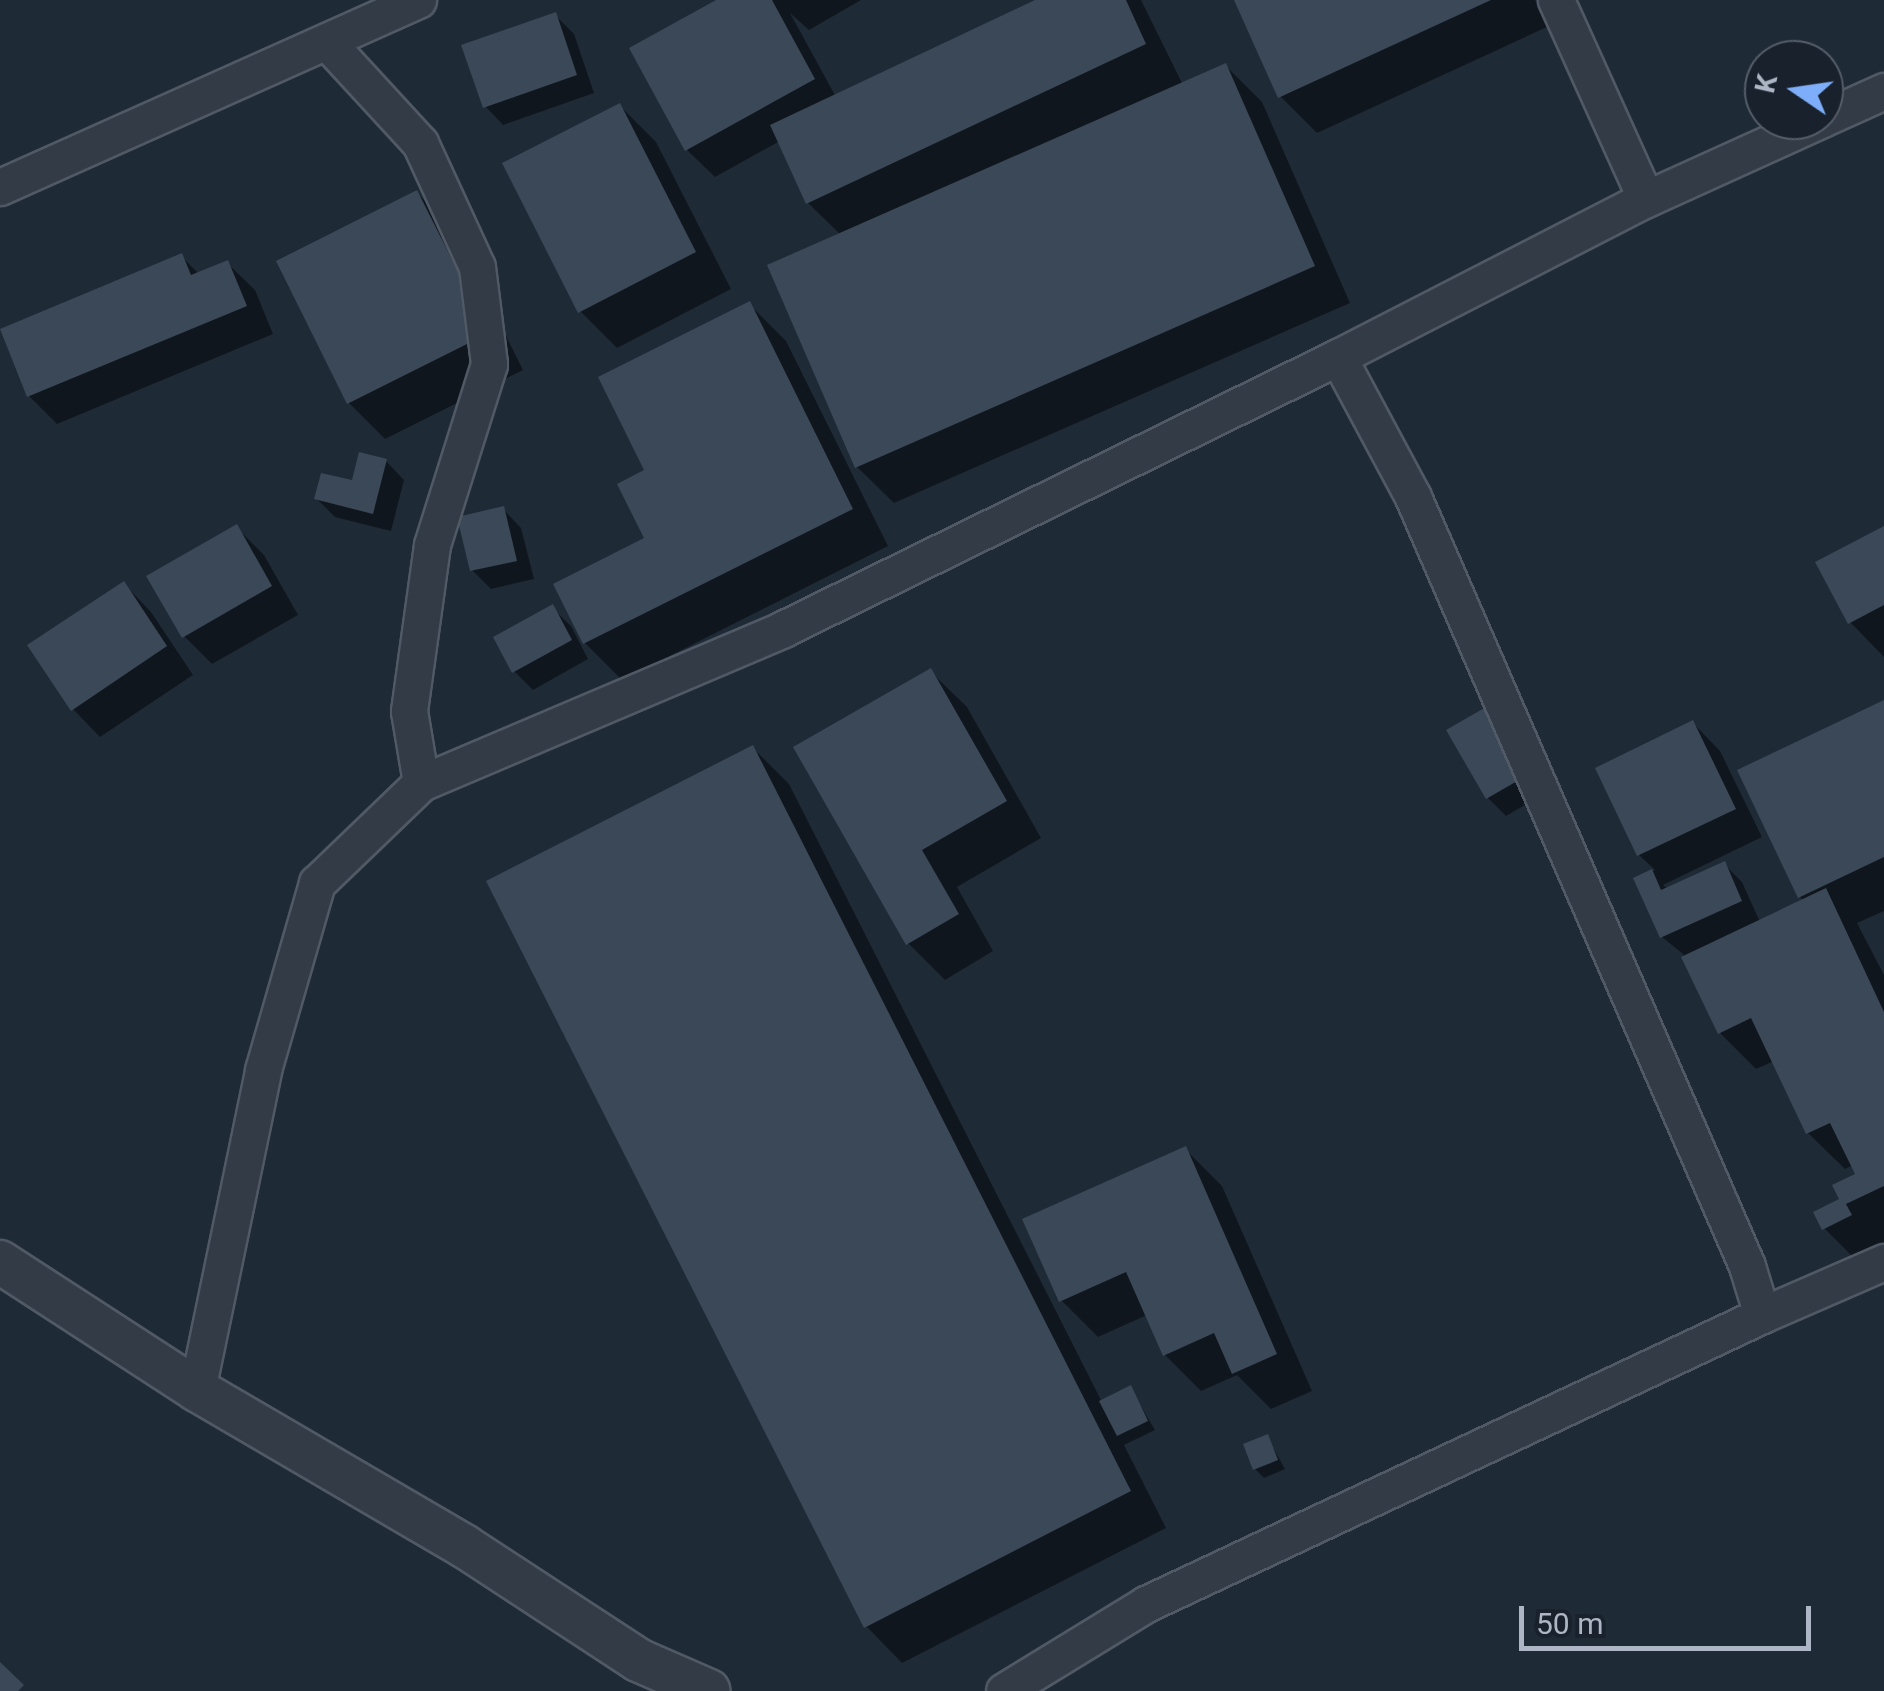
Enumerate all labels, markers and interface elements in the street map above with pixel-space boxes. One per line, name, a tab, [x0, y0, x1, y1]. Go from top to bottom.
north arrow	[1744, 40, 1844, 140]
text: K	[1748, 71, 1784, 96]
scale bar	[1524, 1586, 1816, 1648]
text: 50 m	[1536, 1606, 1603, 1641]

